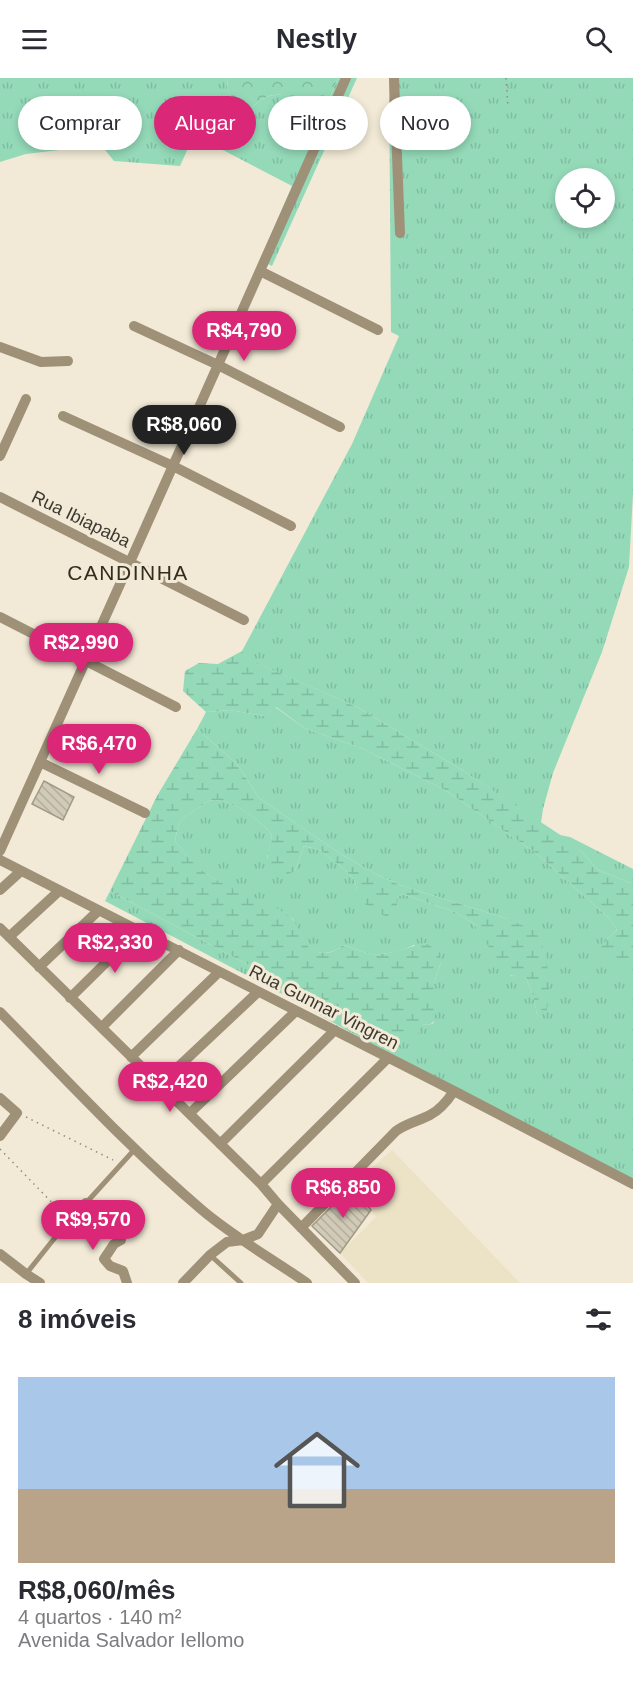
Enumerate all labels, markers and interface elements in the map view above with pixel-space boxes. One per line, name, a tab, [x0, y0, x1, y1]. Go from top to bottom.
icon: menu	[18, 23, 51, 56]
icon: search	[582, 23, 615, 56]
text: Nestly	[276, 24, 357, 54]
chip: Comprar	[18, 96, 142, 150]
chip: Alugar	[154, 96, 256, 150]
chip: Filtros	[268, 96, 368, 150]
chip: Novo	[380, 96, 471, 150]
map controls	[555, 168, 615, 228]
button: locate	[555, 168, 615, 228]
pin: R$4,790	[189, 311, 299, 362]
text: R$4,790	[206, 319, 282, 341]
pin: R$8,060	[129, 405, 239, 456]
text: R$8,060	[146, 413, 222, 435]
street label: Rua Ibiapaba	[28, 487, 134, 552]
district label: CANDINHA	[67, 561, 189, 584]
pin: R$2,990	[26, 623, 136, 674]
text: R$2,990	[43, 631, 119, 653]
pin: R$6,470	[44, 724, 154, 775]
text: R$6,470	[61, 732, 137, 754]
pin: R$2,330	[60, 923, 170, 974]
text: R$2,330	[77, 931, 153, 953]
street label: Rua Gunnar Vingren	[246, 961, 402, 1053]
pin: R$2,420	[115, 1062, 225, 1113]
text: R$2,420	[132, 1070, 208, 1092]
pin: R$6,850	[288, 1168, 398, 1219]
text: R$6,850	[305, 1176, 381, 1198]
pin: R$9,570	[38, 1200, 148, 1251]
text: R$9,570	[55, 1208, 131, 1230]
icon: filters	[582, 1303, 615, 1336]
text: 8 imóveis	[18, 1304, 137, 1334]
icon: home	[263, 1416, 371, 1524]
text: R$8,060/mês	[18, 1575, 176, 1605]
text: 4 quartos · 140 m²	[18, 1606, 181, 1628]
text: Avenida Salvador Iellomo	[18, 1629, 244, 1651]

